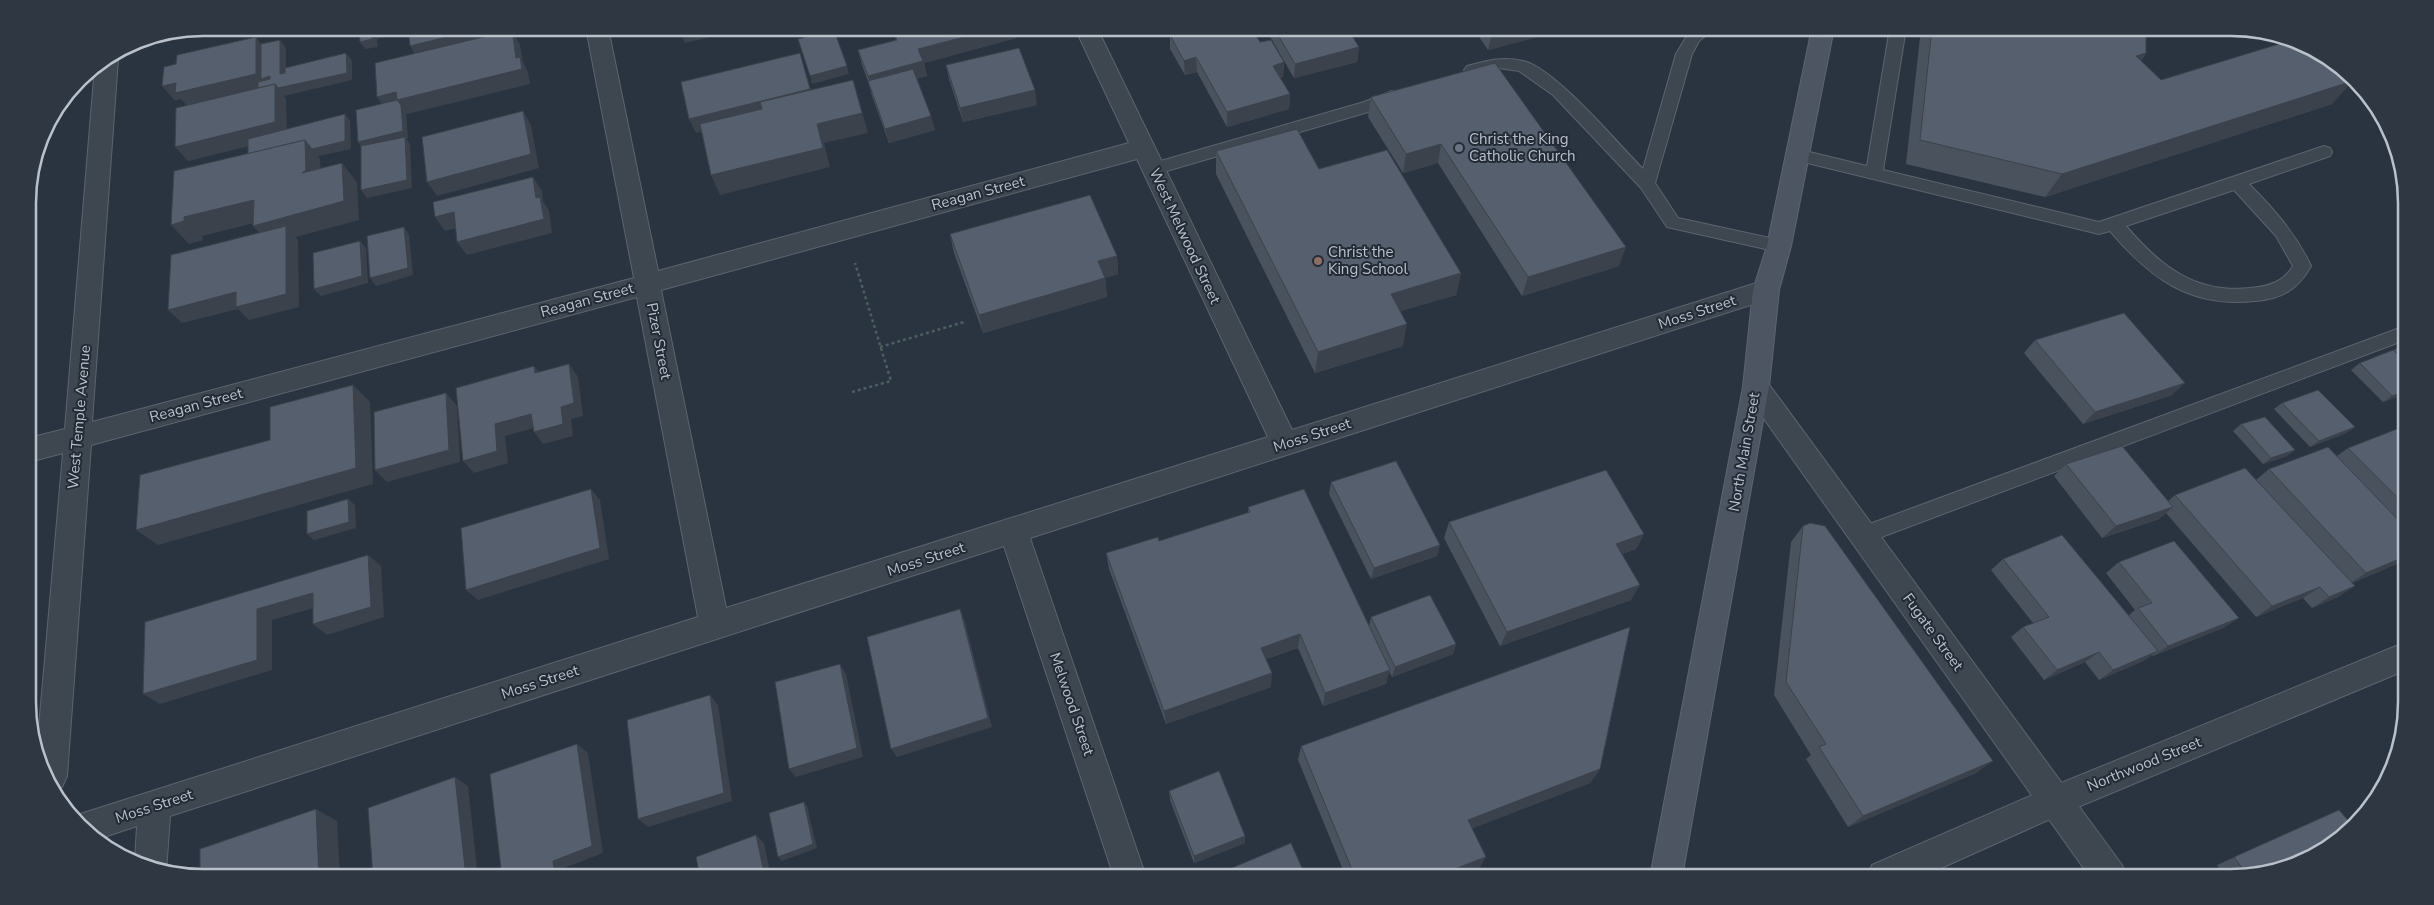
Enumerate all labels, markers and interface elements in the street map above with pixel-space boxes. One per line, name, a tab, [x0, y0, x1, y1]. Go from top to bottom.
place label: Christ the King Catholic Church	[1469, 129, 1575, 166]
marker: Christ the King Catholic Church	[1453, 142, 1465, 154]
street label: West Melwood Street	[1145, 165, 1226, 308]
street label: Reagan Street	[929, 171, 1028, 215]
place label: Christ the King School	[1328, 242, 1408, 279]
marker: Christ the King School	[1312, 255, 1324, 267]
street label: Reagan Street	[538, 278, 637, 322]
street label: Moss Street	[1656, 290, 1739, 334]
street label: Pizer Street	[642, 301, 676, 382]
street label: West Temple Avenue	[63, 344, 95, 490]
street label: Reagan Street	[147, 383, 246, 427]
street label: North Main Street	[1724, 390, 1764, 513]
street label: Moss Street	[1271, 413, 1354, 457]
street label: Moss Street	[885, 537, 968, 581]
street label: Fugate Street	[1898, 589, 1968, 675]
street label: Melwood Street	[1045, 650, 1099, 759]
street label: Moss Street	[499, 660, 582, 704]
street label: Northwood Street	[2084, 732, 2205, 796]
street label: Moss Street	[113, 784, 196, 828]

